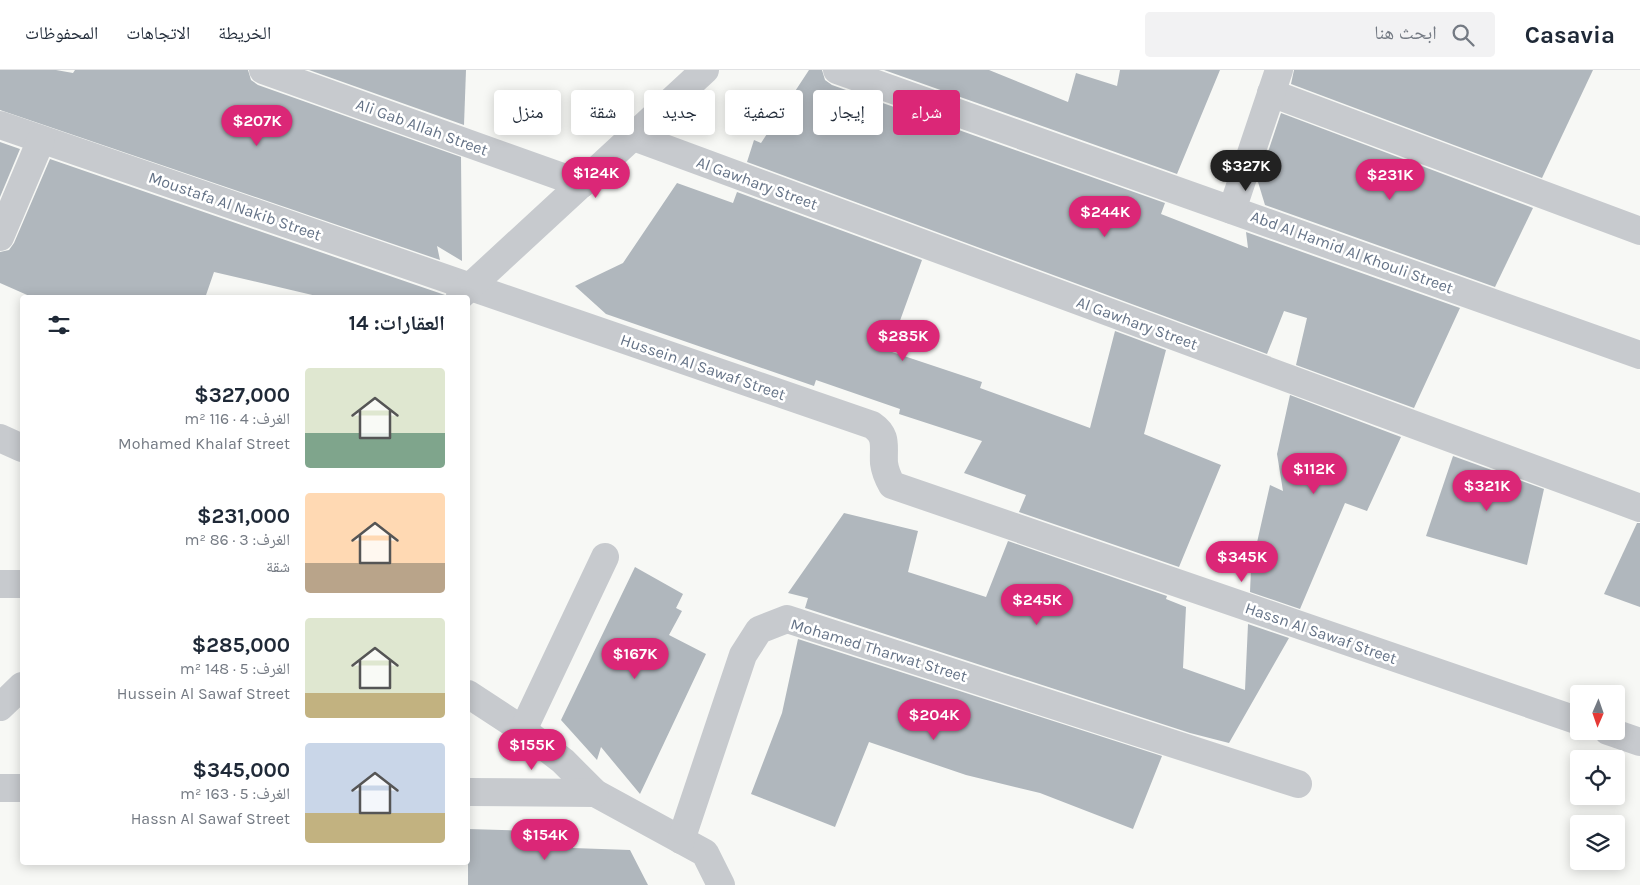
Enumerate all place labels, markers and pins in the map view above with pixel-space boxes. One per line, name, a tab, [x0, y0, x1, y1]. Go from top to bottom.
pin: $207K	[222, 104, 292, 147]
pin: $327K	[1211, 150, 1281, 192]
pin: $124K	[561, 156, 631, 199]
pin: $231K	[1355, 158, 1425, 201]
pin: $244K	[1070, 196, 1140, 238]
pin: $285K	[868, 320, 938, 362]
pin: $112K	[1279, 452, 1349, 495]
pin: $321K	[1452, 470, 1522, 512]
pin: $345K	[1207, 540, 1277, 583]
pin: $245K	[1002, 584, 1072, 626]
pin: $167K	[600, 638, 670, 680]
pin: $204K	[899, 698, 969, 741]
pin: $155K	[497, 728, 567, 771]
pin: $154K	[510, 818, 580, 861]

